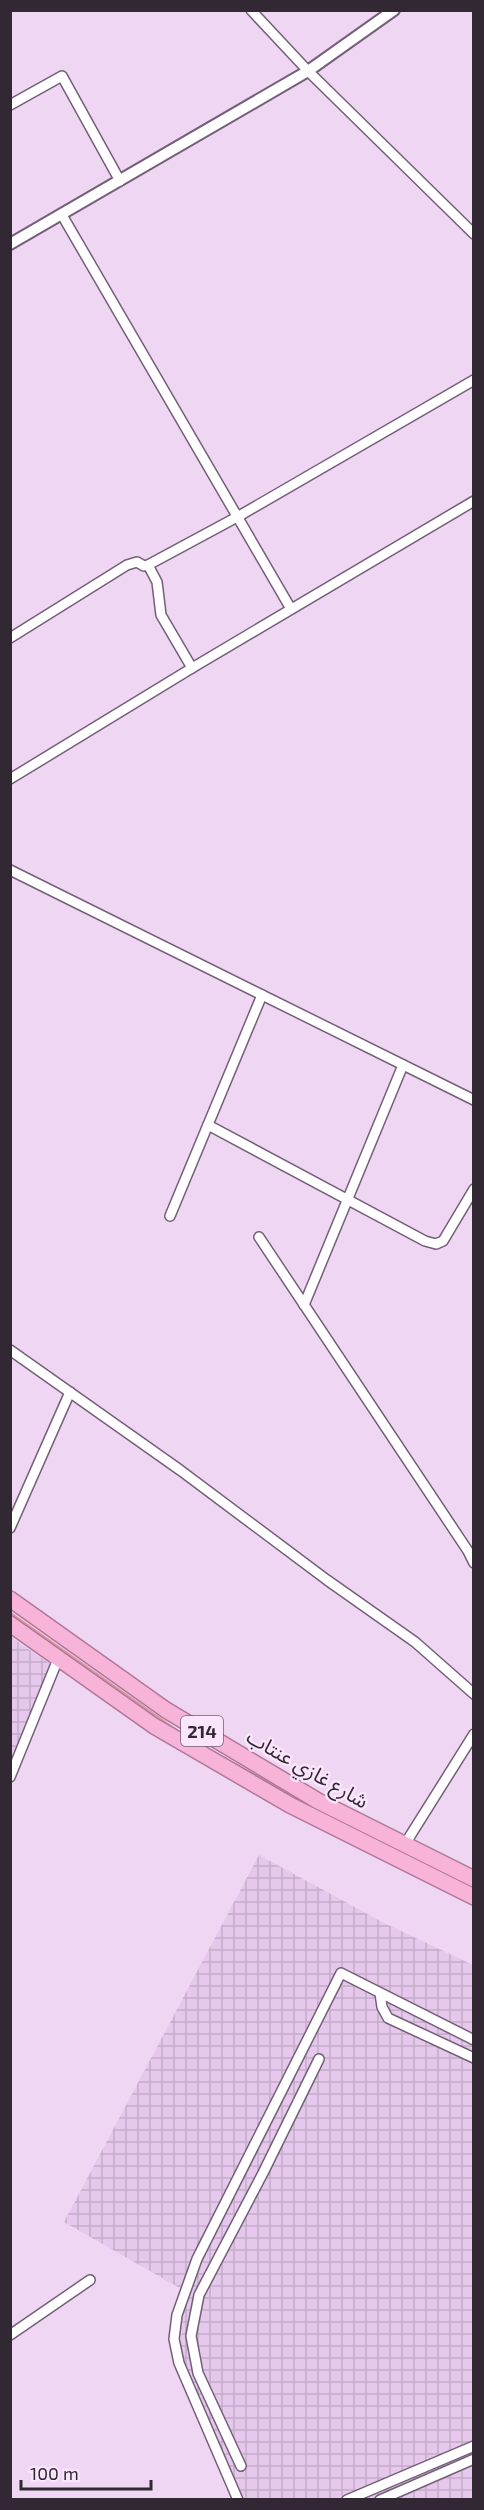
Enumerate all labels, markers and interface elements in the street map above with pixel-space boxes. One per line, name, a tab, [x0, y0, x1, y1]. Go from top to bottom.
road number: 214	[181, 1716, 223, 1746]
street label: شارع غازي عنتاب	[241, 1724, 373, 1817]
scale bar	[21, 2453, 152, 2491]
text: 100 m	[30, 2462, 79, 2484]

